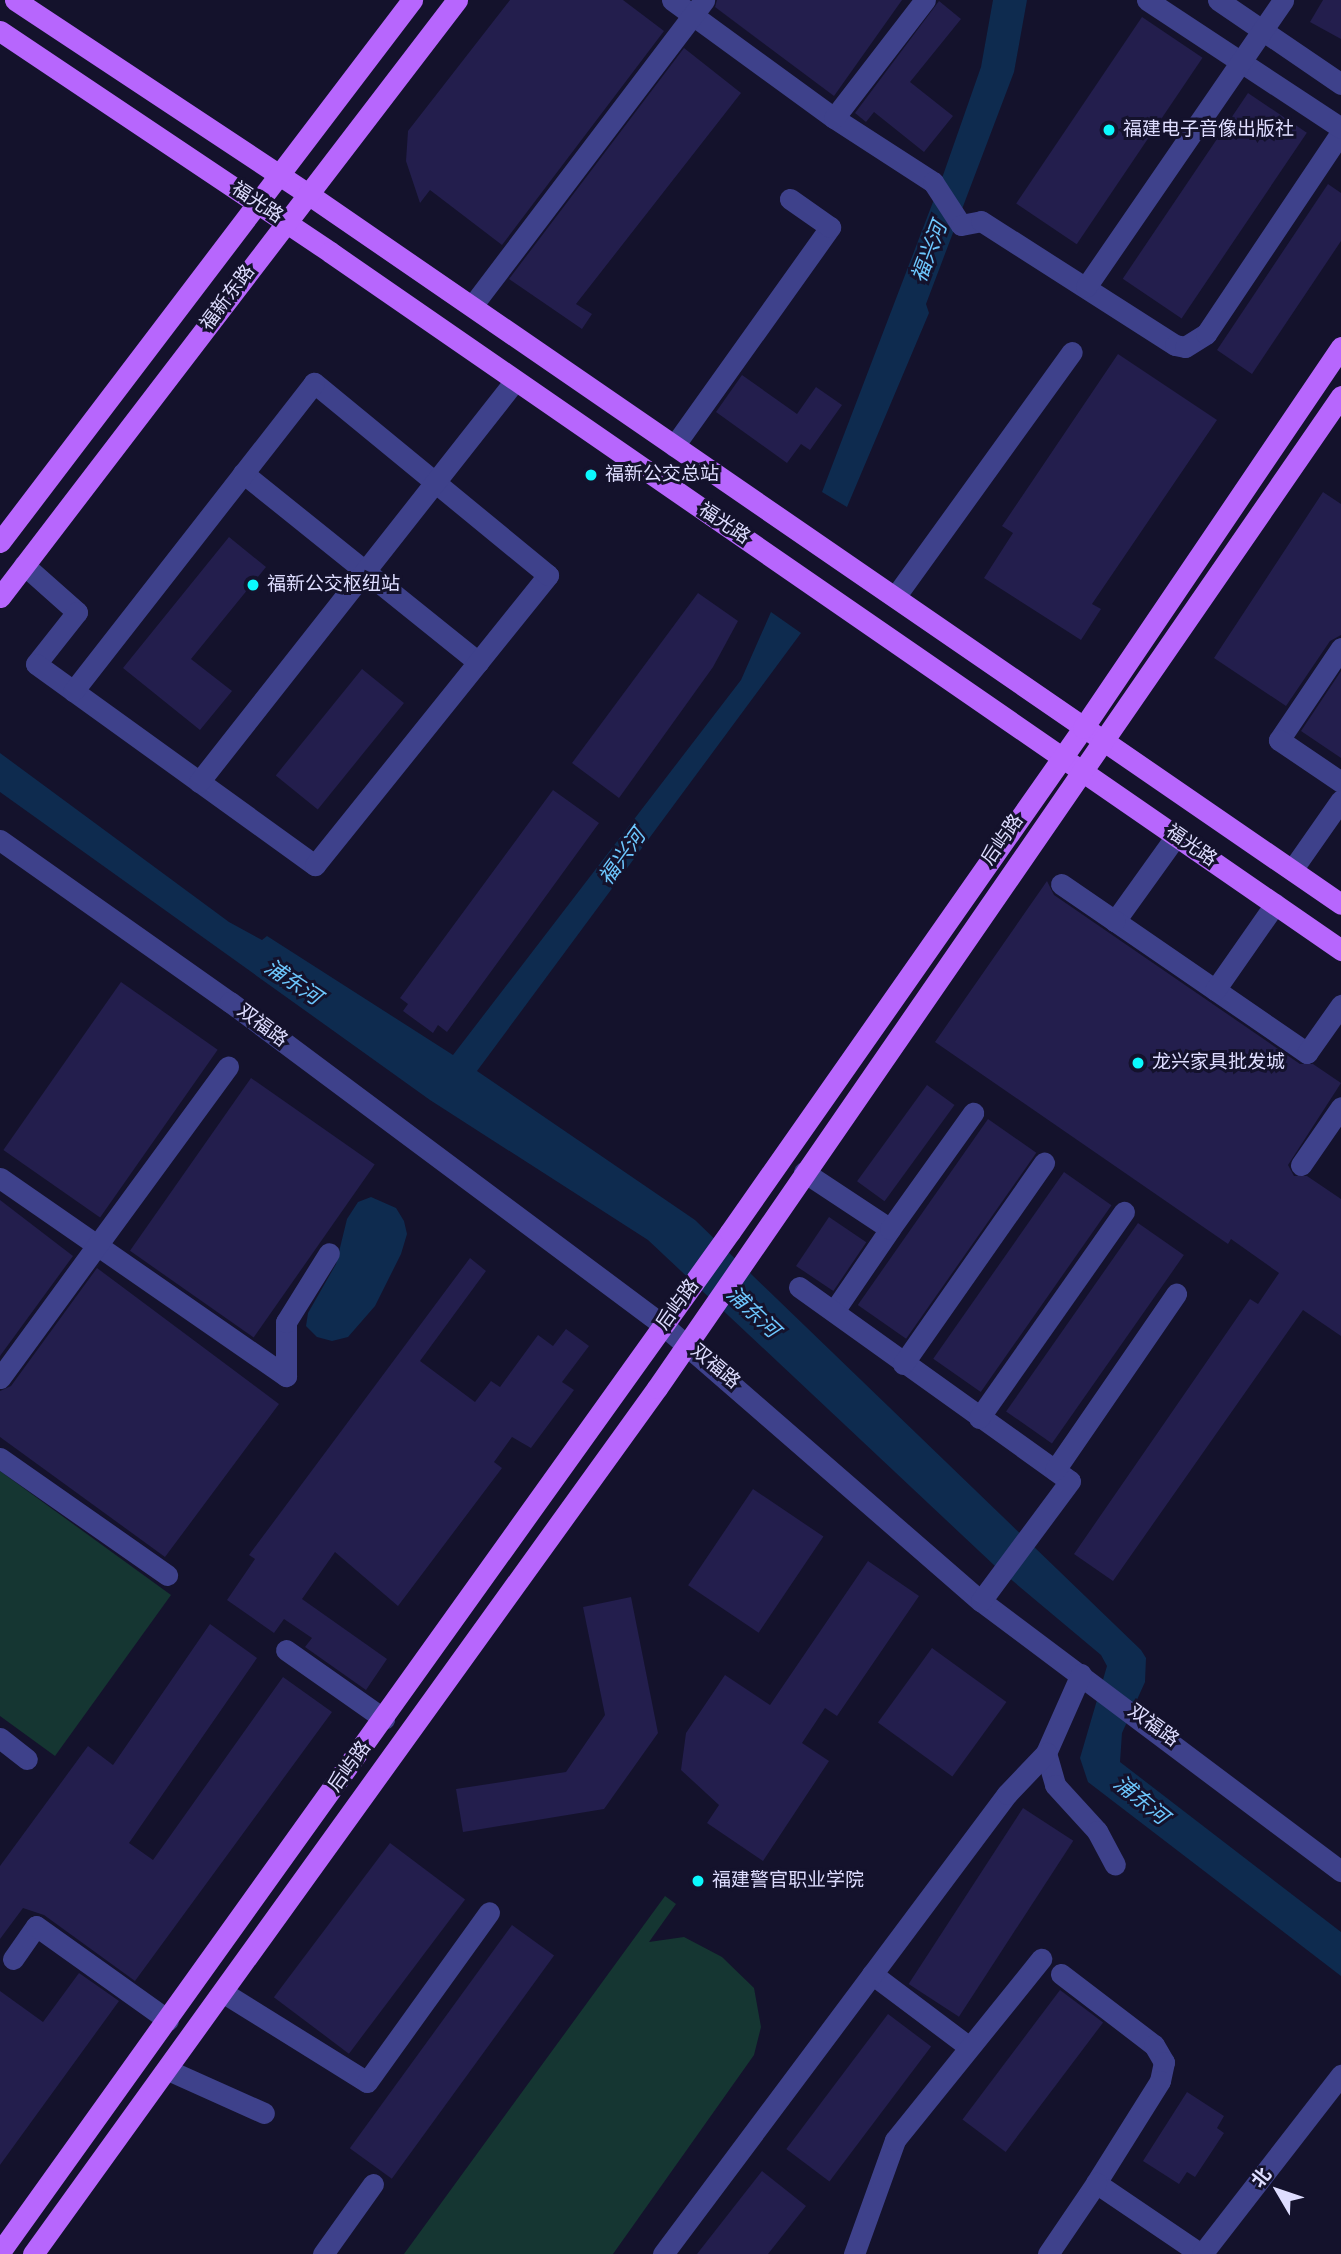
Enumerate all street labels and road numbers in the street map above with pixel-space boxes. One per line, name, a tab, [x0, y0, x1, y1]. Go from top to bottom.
street label: 福光路	[227, 178, 287, 228]
street label: 福新东路	[196, 261, 260, 335]
street label: 福光路	[694, 499, 754, 549]
street label: 后屿路	[977, 810, 1029, 870]
street label: 福光路	[1161, 820, 1221, 872]
street label: 双福路	[232, 1000, 292, 1052]
street label: 后屿路	[652, 1275, 704, 1335]
street label: 双福路	[686, 1340, 744, 1394]
street label: 双福路	[1123, 1700, 1183, 1752]
street label: 后屿路	[324, 1737, 376, 1797]

